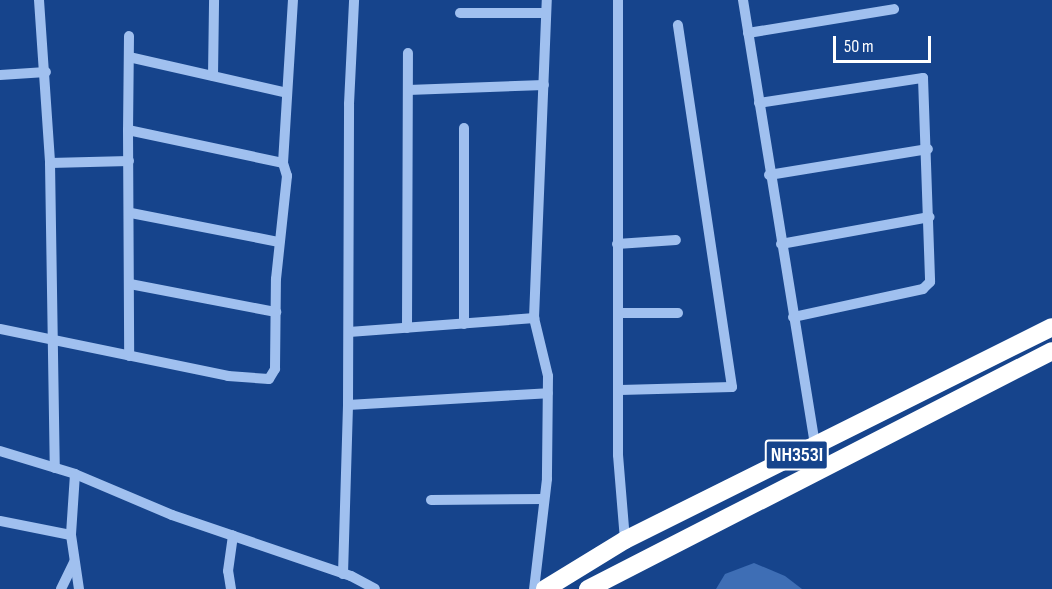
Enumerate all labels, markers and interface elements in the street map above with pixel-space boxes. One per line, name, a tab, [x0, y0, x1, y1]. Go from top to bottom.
scale bar	[836, 24, 934, 62]
text: 50 m	[844, 36, 874, 57]
road number: NH353I	[764, 438, 830, 472]

